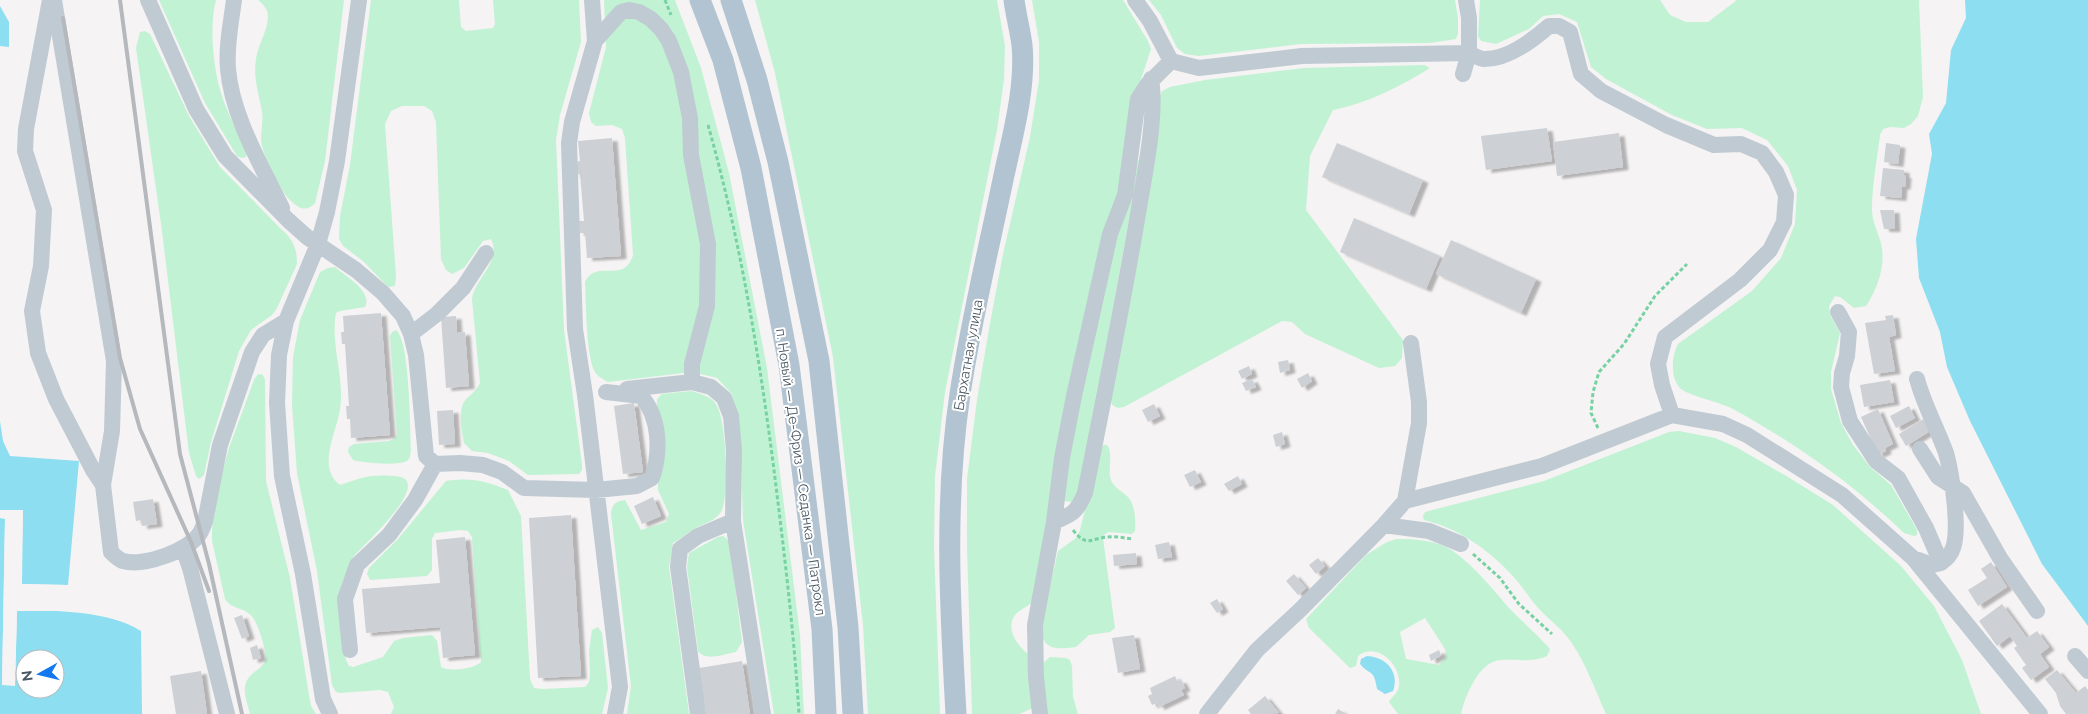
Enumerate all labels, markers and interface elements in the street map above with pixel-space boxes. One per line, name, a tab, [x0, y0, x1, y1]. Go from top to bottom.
street label: Бархатная улица	[950, 298, 986, 412]
street label: п. Новый — Де-Фриз — Седанка — Патрокл	[773, 327, 829, 617]
north arrow	[15, 649, 65, 699]
text: N	[18, 669, 36, 682]

